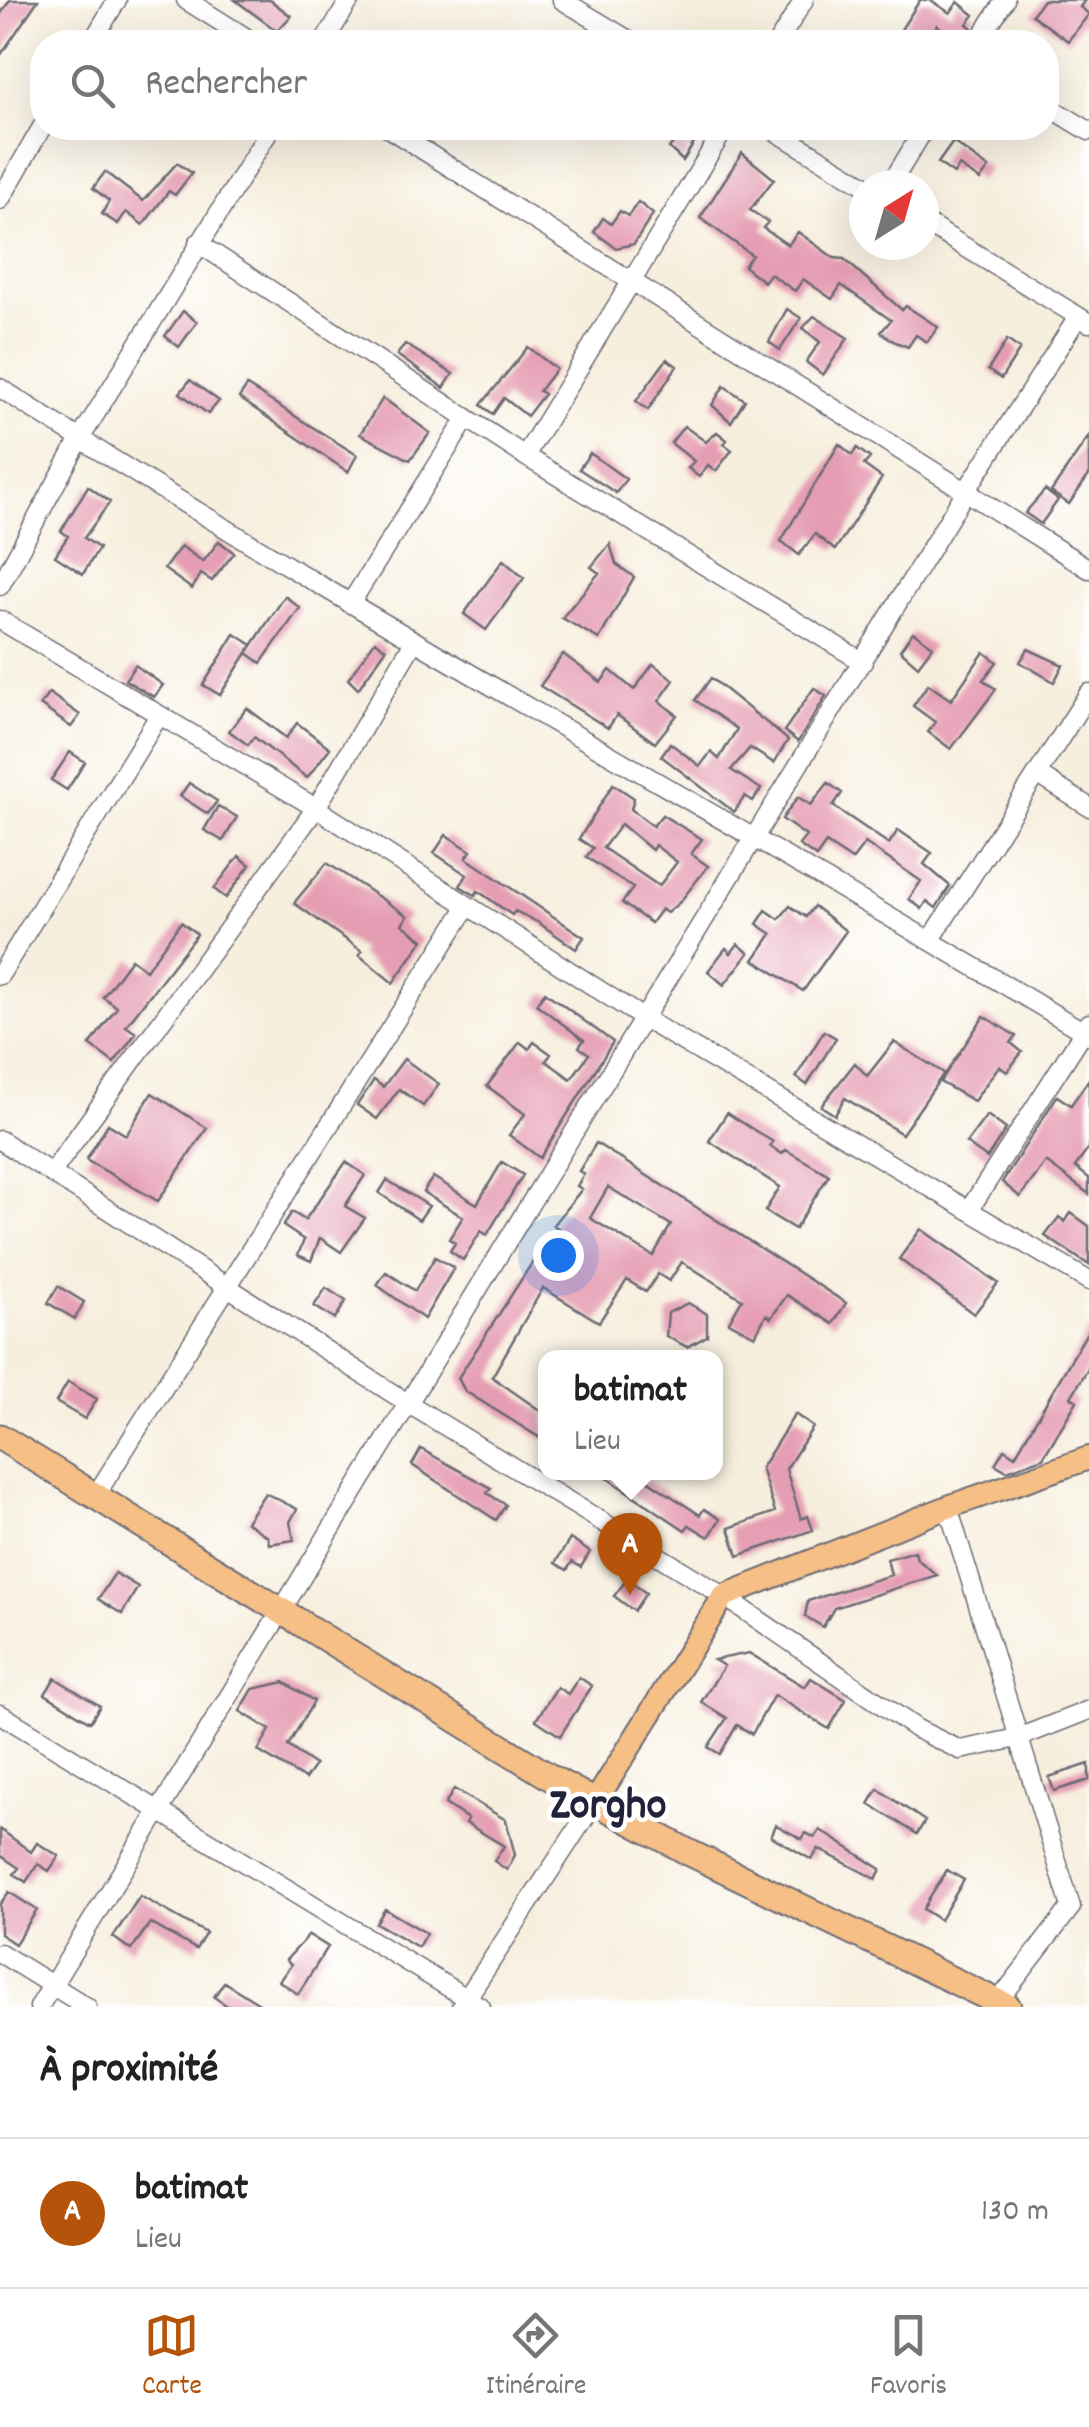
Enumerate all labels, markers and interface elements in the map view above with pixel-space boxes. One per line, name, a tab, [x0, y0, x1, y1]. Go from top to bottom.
search box	[30, 30, 1059, 140]
icon: search	[65, 58, 120, 113]
text: Rechercher	[145, 58, 307, 113]
north arrow	[849, 170, 939, 260]
your location	[533, 1230, 584, 1281]
popup	[538, 1350, 723, 1480]
text: batimat	[574, 1365, 687, 1420]
text: Lieu	[574, 1420, 621, 1466]
pin: A	[598, 1512, 662, 1595]
district label: Zorgho	[550, 1776, 666, 1840]
text: À proximité	[40, 2042, 218, 2102]
text: batimat	[135, 2163, 248, 2218]
text: A	[64, 2190, 81, 2236]
text: 130 m	[981, 2190, 1049, 2236]
text: Lieu	[135, 2218, 182, 2264]
tab: Carte	[142, 2308, 202, 2408]
tab: Itinéraire	[486, 2308, 586, 2408]
tab: Favoris	[870, 2308, 947, 2408]

